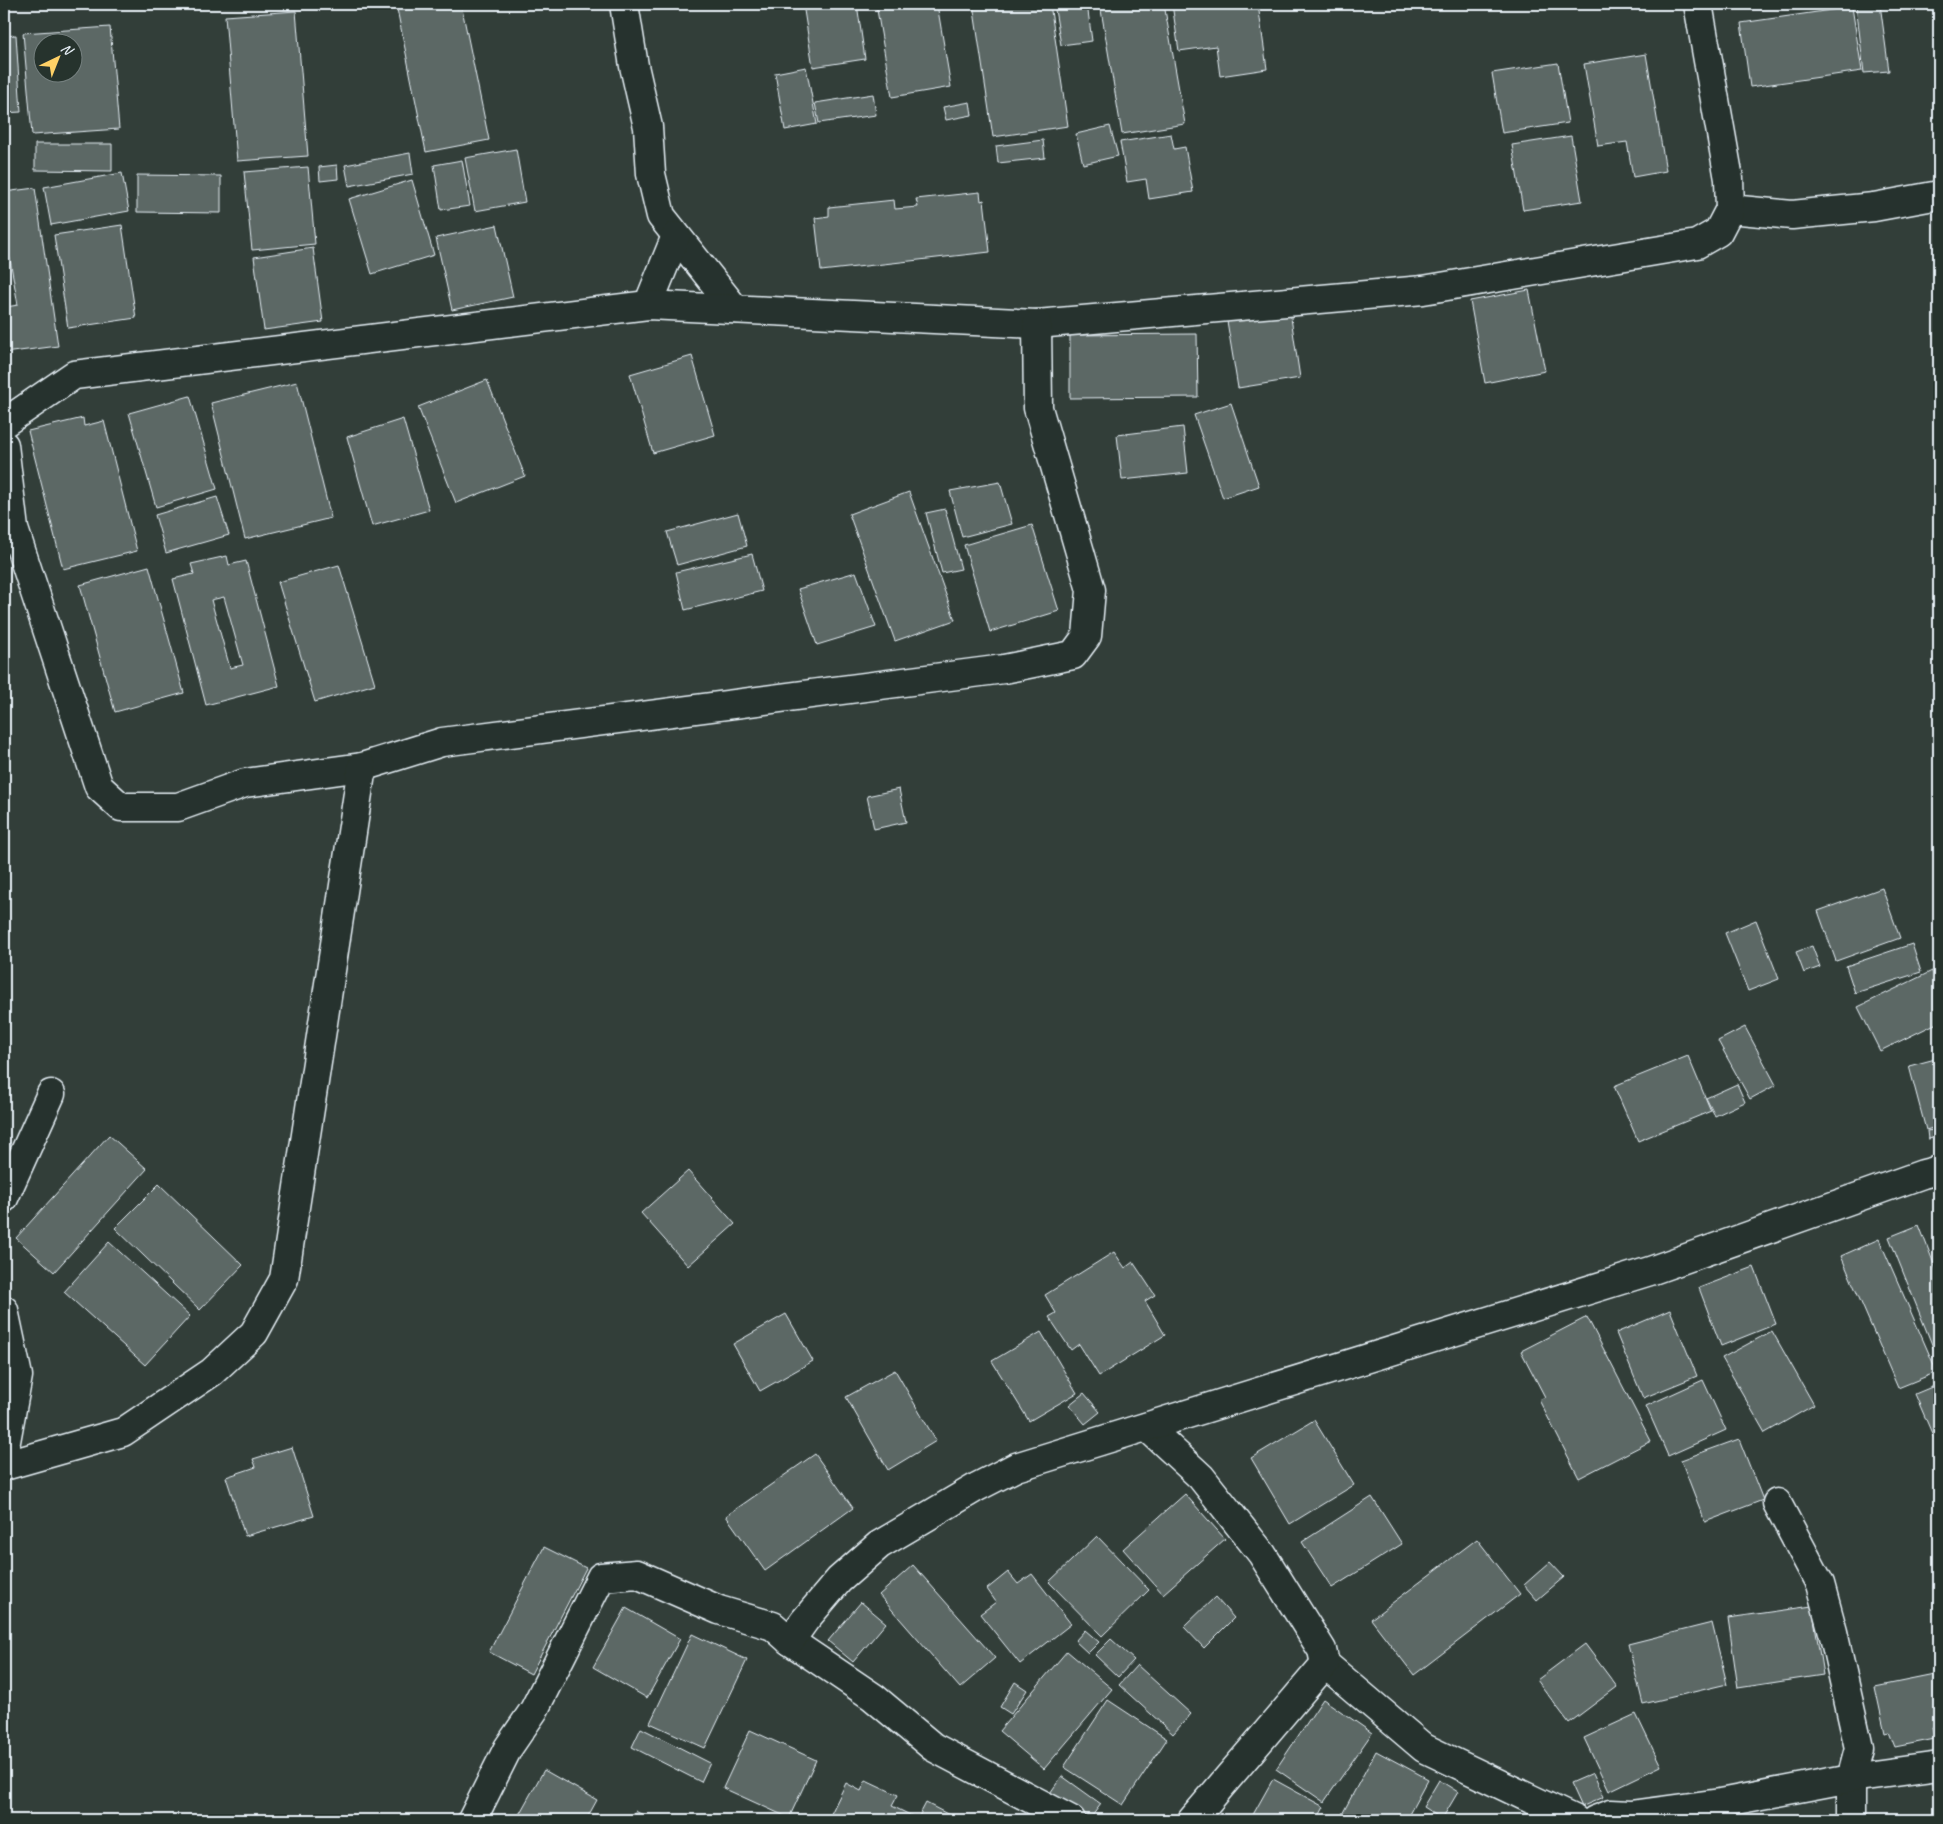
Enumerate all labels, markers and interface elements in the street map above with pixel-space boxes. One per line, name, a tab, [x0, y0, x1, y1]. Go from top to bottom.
north arrow	[32, 32, 82, 82]
text: N	[58, 40, 77, 60]

